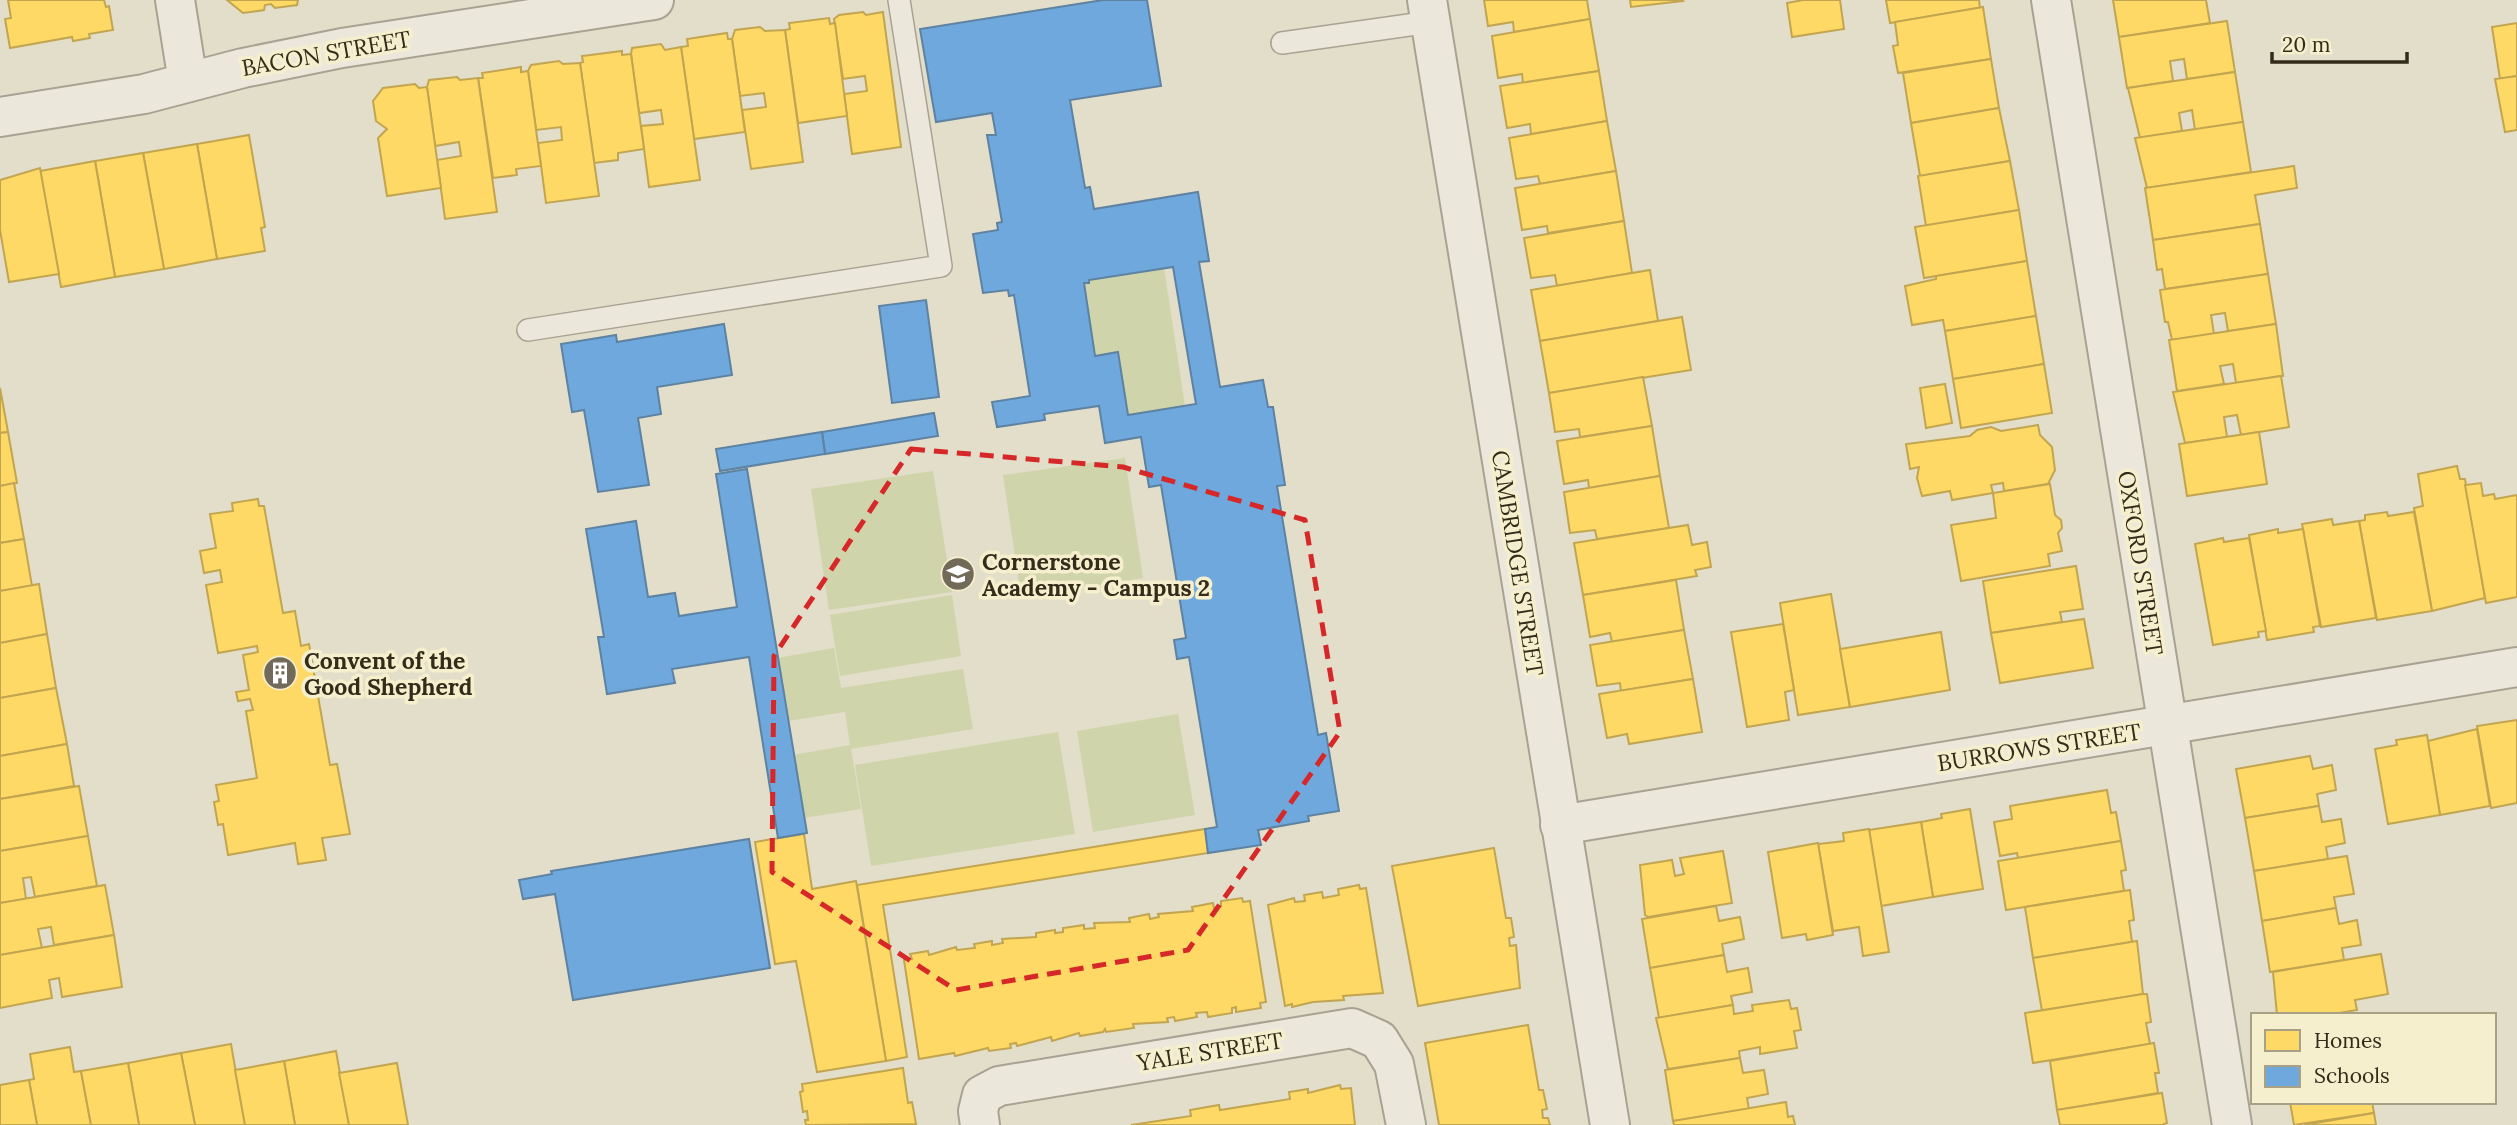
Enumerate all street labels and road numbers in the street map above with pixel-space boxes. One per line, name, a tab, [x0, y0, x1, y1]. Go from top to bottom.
street label: BACON STREET	[239, 24, 413, 82]
street label: CAMBRIDGE STREET	[1486, 448, 1550, 678]
street label: OXFORD STREET	[2112, 469, 2170, 658]
street label: BURROWS STREET	[1935, 717, 2143, 777]
street label: YALE STREET	[1134, 1025, 1285, 1077]

